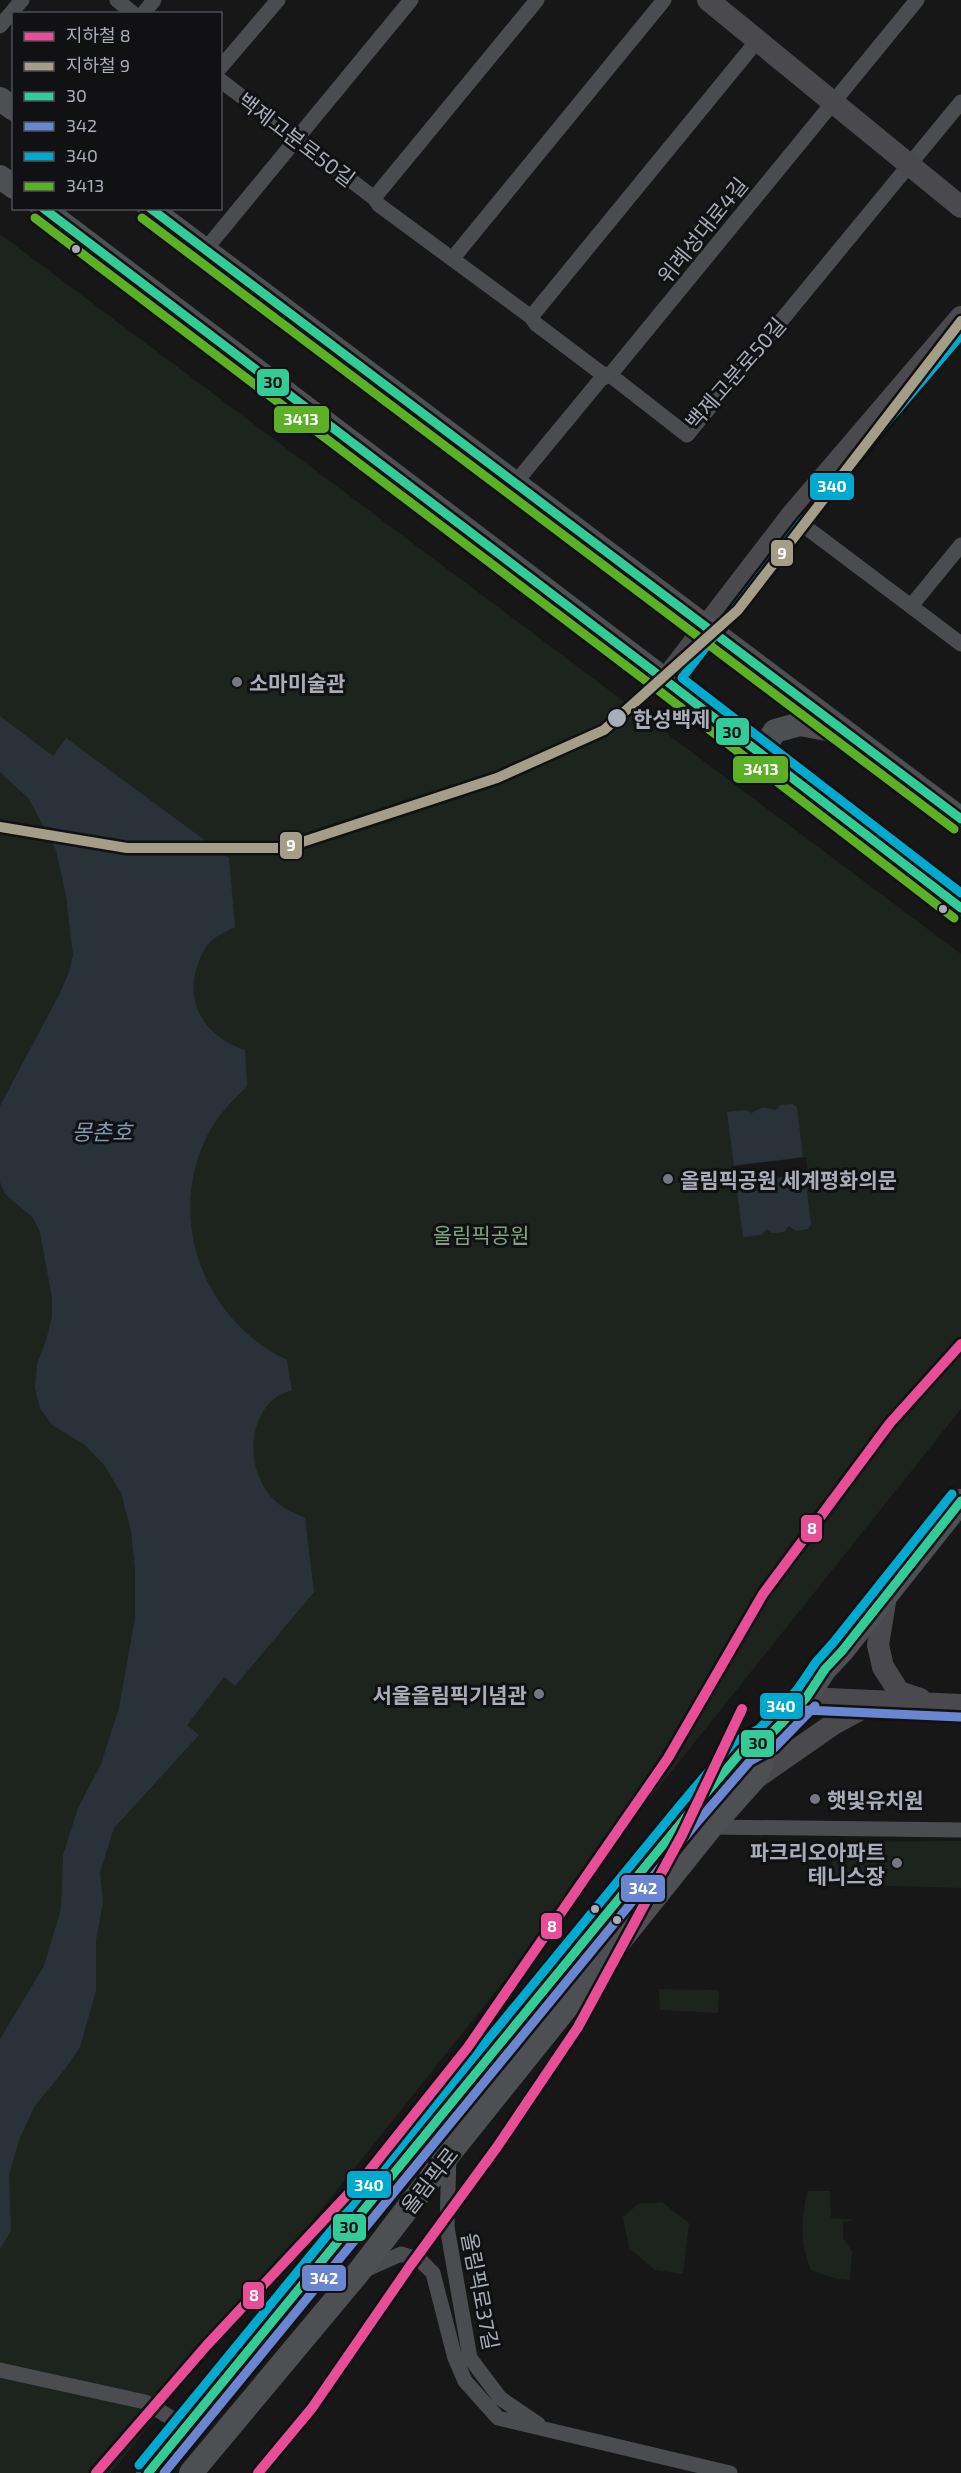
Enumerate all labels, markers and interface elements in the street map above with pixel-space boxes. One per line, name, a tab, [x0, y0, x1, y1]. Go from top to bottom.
legend	[12, 12, 222, 210]
text: 지하철 8	[66, 24, 131, 46]
text: 지하철 9	[66, 54, 130, 76]
text: 30	[66, 84, 87, 106]
street label: 백제고분로50길	[234, 87, 360, 191]
text: 342	[66, 114, 97, 136]
text: 340	[66, 144, 98, 166]
street label: 위례성대로4길	[652, 172, 752, 288]
text: 3413	[66, 174, 104, 196]
unlabelled marker	[70, 243, 82, 255]
street label: 백제고분로50길	[680, 312, 790, 434]
line badge: 30	[256, 368, 290, 397]
text: 30	[263, 372, 283, 391]
line badge: 3413	[273, 405, 330, 434]
text: 3413	[283, 409, 319, 428]
line badge: 340	[809, 472, 855, 501]
text: 340	[817, 476, 847, 495]
line badge: 9	[770, 539, 794, 567]
text: 9	[777, 543, 787, 562]
place label: 소마미술관	[249, 670, 346, 695]
marker: 소마미술관	[230, 675, 244, 689]
place label: 한성백제	[633, 706, 710, 731]
marker: 한성백제	[606, 707, 628, 729]
line badge: 30	[715, 717, 750, 746]
text: 30	[722, 722, 742, 741]
line badge: 3413	[732, 755, 789, 784]
text: 3413	[743, 759, 779, 778]
line badge: 9	[279, 831, 303, 860]
text: 9	[286, 835, 296, 854]
unlabelled marker	[937, 903, 949, 915]
water label: 몽촌호	[72, 1118, 134, 1144]
place label: 올림픽공원 세계평화의문	[680, 1167, 897, 1192]
marker: 올림픽공원 세계평화의문	[661, 1172, 675, 1186]
park label: 올림픽공원	[433, 1222, 529, 1247]
line badge: 8	[800, 1514, 823, 1543]
text: 8	[807, 1518, 817, 1537]
place label: 서울올림픽기념관	[372, 1682, 527, 1707]
marker: 서울올림픽기념관	[532, 1687, 546, 1701]
line badge: 340	[759, 1692, 804, 1720]
text: 340	[766, 1696, 796, 1715]
line badge: 30	[740, 1729, 775, 1758]
text: 30	[748, 1733, 768, 1752]
place label: 햇빛유치원	[827, 1787, 924, 1812]
marker: 햇빛유치원	[808, 1792, 822, 1806]
place label: 파크리오아파트 테니스장	[750, 1839, 885, 1888]
marker: 파크리오아파트 테니스장	[890, 1856, 904, 1870]
line badge: 342	[620, 1874, 666, 1903]
text: 342	[629, 1878, 657, 1897]
unlabelled marker	[589, 1903, 601, 1915]
line badge: 8	[540, 1912, 563, 1940]
unlabelled marker	[611, 1914, 623, 1926]
text: 8	[547, 1916, 557, 1935]
street label: 올림픽로	[395, 2142, 463, 2218]
line badge: 340	[346, 2170, 392, 2199]
text: 340	[354, 2175, 384, 2194]
line badge: 30	[332, 2213, 367, 2242]
text: 30	[339, 2217, 359, 2236]
street label: 올림픽로37길	[457, 2230, 505, 2352]
line badge: 342	[301, 2264, 347, 2292]
text: 342	[310, 2268, 338, 2287]
line badge: 8	[242, 2281, 265, 2310]
text: 8	[249, 2285, 259, 2304]

